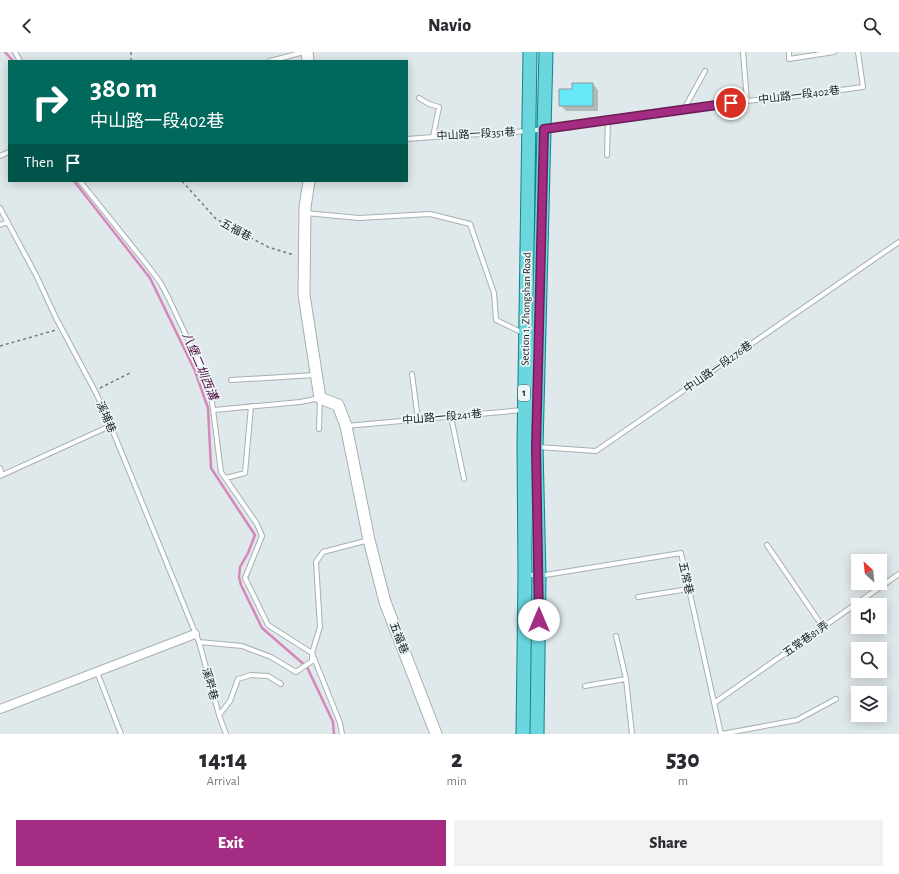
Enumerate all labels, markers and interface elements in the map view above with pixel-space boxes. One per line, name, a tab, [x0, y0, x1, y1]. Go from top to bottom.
icon: back	[16, 15, 38, 37]
icon: search	[861, 15, 883, 37]
text: Navio	[428, 17, 471, 35]
text: 380 m	[90, 75, 157, 103]
icon: right	[24, 76, 76, 128]
street label: 中山路一段402巷	[757, 84, 840, 105]
pin	[714, 86, 748, 120]
icon: arrive	[720, 92, 742, 114]
text: 中山路一段402巷	[90, 113, 224, 131]
street label: 中山路一段351巷	[436, 125, 516, 142]
icon: arrive	[62, 152, 84, 174]
text: Then	[24, 155, 54, 170]
street label: 五福巷	[219, 217, 254, 243]
street label: Section 1, Zhongshan Road	[520, 252, 532, 366]
water label: 八堡二圳西溝	[180, 330, 221, 403]
street label: 中山路一段276巷	[681, 339, 754, 395]
road number: 1	[518, 385, 530, 401]
street label: 溪埔巷	[94, 399, 118, 434]
street label: 中山路一段241巷	[402, 407, 482, 426]
north arrow	[851, 554, 887, 590]
map controls	[851, 554, 887, 722]
street label: 五常巷	[677, 561, 695, 595]
button: sound	[851, 598, 887, 634]
position arrow	[518, 599, 560, 641]
street label: 五常巷81弄	[781, 619, 831, 659]
street label: 五福巷	[388, 620, 411, 655]
button: search	[851, 642, 887, 678]
street label: 溪畔巷	[200, 666, 221, 701]
button: layers	[851, 686, 887, 722]
text: 14:14	[199, 748, 247, 772]
text: 2	[451, 748, 462, 772]
text: 530	[666, 748, 700, 772]
text: Arrival	[207, 775, 240, 788]
text: min	[447, 775, 467, 788]
text: m	[678, 775, 688, 788]
button: Exit	[16, 820, 446, 866]
button: Share	[454, 820, 883, 866]

